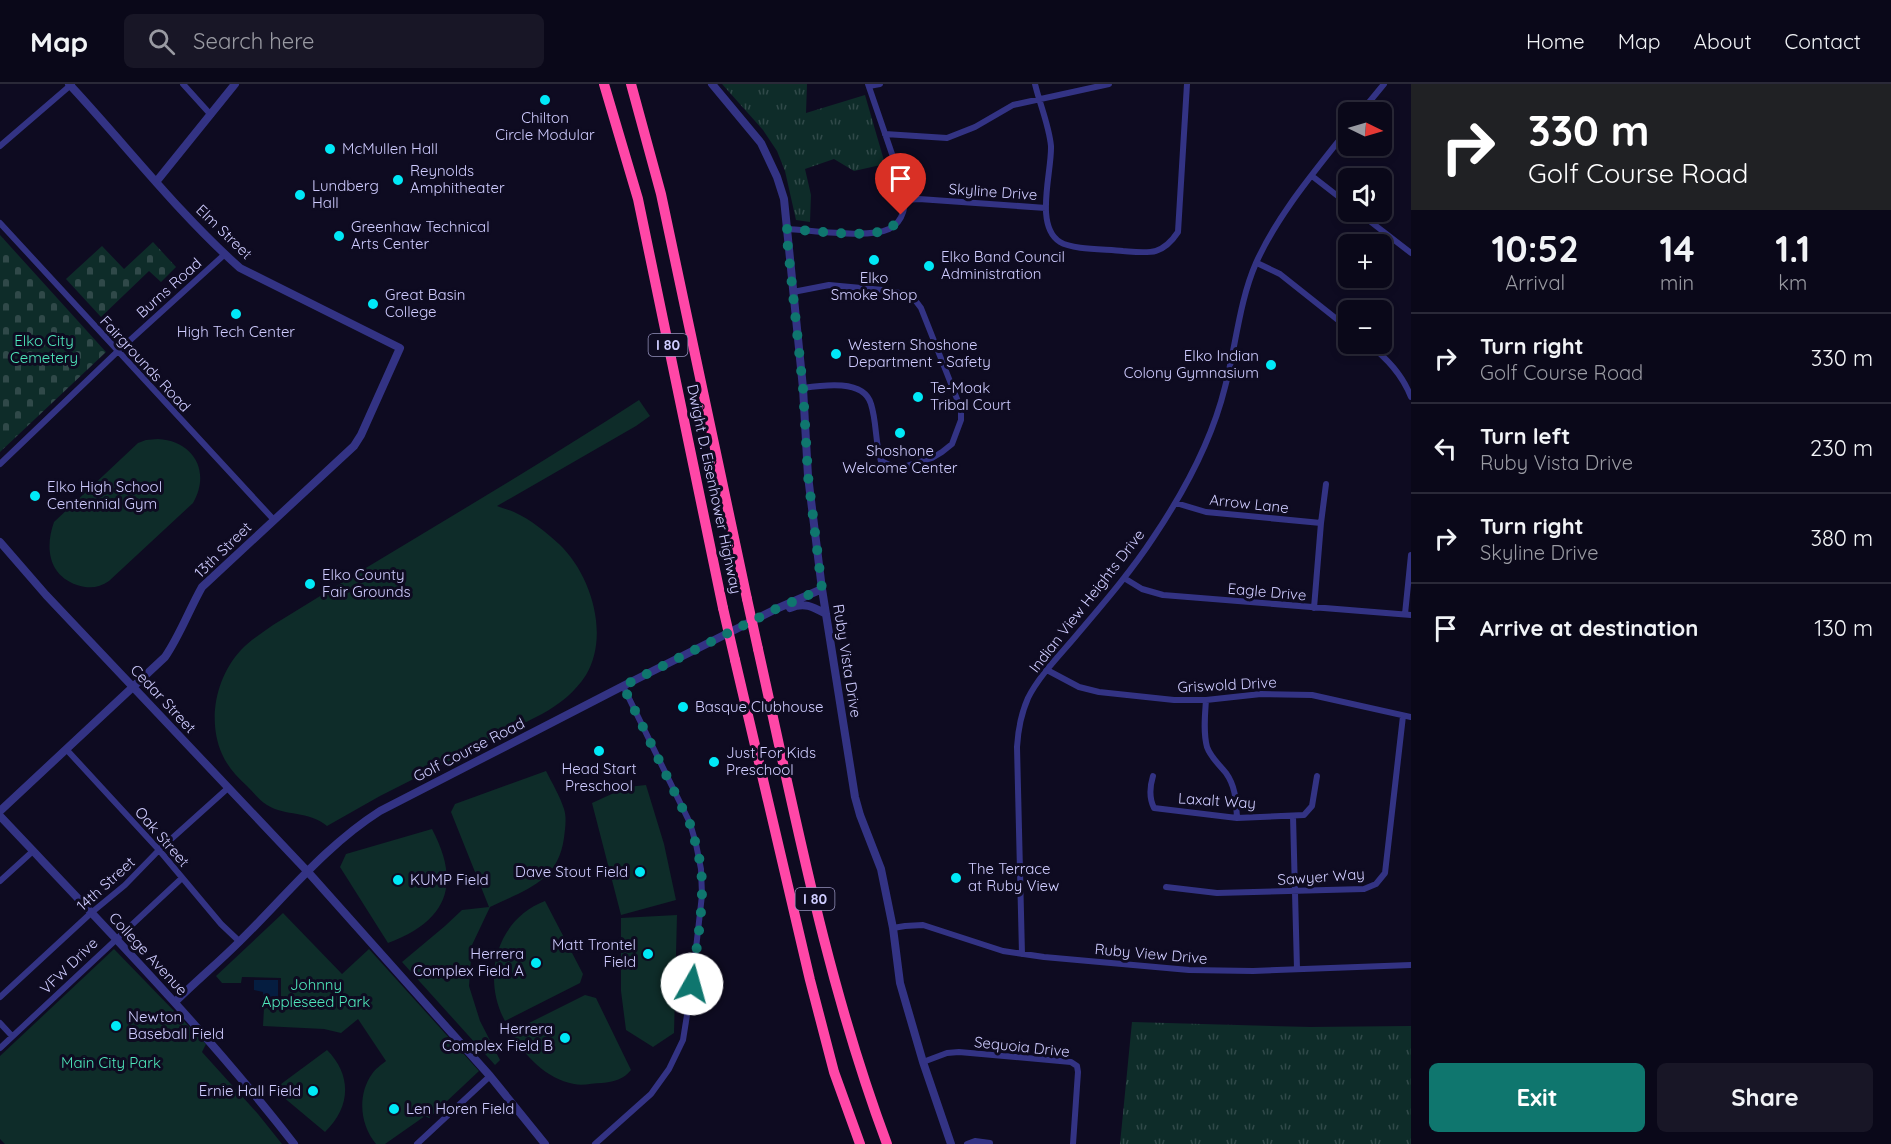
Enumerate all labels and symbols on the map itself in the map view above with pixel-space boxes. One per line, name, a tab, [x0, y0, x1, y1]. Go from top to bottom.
marker: Chilton Circle Modular	[538, 93, 552, 107]
north arrow	[1338, 102, 1392, 156]
place label: Chilton Circle Modular	[495, 108, 595, 144]
place label: McMullen Hall	[342, 139, 438, 158]
marker: McMullen Hall	[323, 142, 337, 156]
pin	[875, 153, 926, 215]
place label: Reynolds Amphitheater	[410, 161, 505, 197]
marker: Reynolds Amphitheater	[391, 173, 405, 187]
place label: Lundberg Hall	[312, 176, 379, 212]
street label: Skyline Drive	[948, 179, 1038, 204]
marker: Lundberg Hall	[293, 188, 307, 202]
street label: Elm Street	[192, 200, 256, 263]
place label: Greenhaw Technical Arts Center	[351, 217, 490, 253]
marker: Greenhaw Technical Arts Center	[332, 229, 346, 243]
place label: Elko Band Council Administration	[941, 247, 1065, 283]
street label: Burns Road	[132, 253, 205, 322]
marker: Elko Smoke Shop	[867, 253, 881, 267]
marker: Elko Band Council Administration	[922, 259, 936, 273]
place label: Elko Smoke Shop	[831, 268, 917, 304]
place label: Great Basin College	[385, 285, 465, 321]
marker: Great Basin College	[366, 297, 380, 311]
marker: High Tech Center	[229, 307, 243, 321]
street label: Fairgrounds Road	[96, 312, 195, 416]
place label: High Tech Center	[177, 322, 295, 341]
park label: Elko City Cemetery	[10, 331, 78, 367]
road number: I 80	[648, 334, 688, 356]
place label: Western Shoshone Department - Safety	[848, 335, 991, 371]
place label: Elko Indian Colony Gymnasium	[1124, 346, 1259, 382]
marker: Western Shoshone Department - Safety	[829, 347, 843, 361]
marker: Elko Indian Colony Gymnasium	[1264, 358, 1278, 372]
place label: Te-Moak Tribal Court	[930, 378, 1011, 414]
street label: Dwight D. Eisenhower Highway	[683, 382, 746, 595]
marker: Te-Moak Tribal Court	[911, 390, 925, 404]
marker: Shoshone Welcome Center	[893, 426, 907, 440]
place label: Shoshone Welcome Center	[842, 441, 958, 477]
place label: Elko High School Centennial Gym	[47, 477, 162, 513]
marker: Elko High School Centennial Gym	[28, 489, 42, 503]
street label: Arrow Lane	[1208, 490, 1290, 517]
street label: 13th Street	[190, 518, 255, 582]
street label: Indian View Heights Drive	[1025, 525, 1148, 676]
place label: Elko County Fair Grounds	[322, 565, 411, 601]
marker: Elko County Fair Grounds	[303, 577, 317, 591]
street label: Eagle Drive	[1227, 579, 1307, 604]
street label: Ruby Vista Drive	[829, 603, 866, 719]
street label: Cedar Street	[127, 660, 200, 737]
street label: Griswold Drive	[1177, 672, 1277, 697]
place label: Basque Clubhouse	[695, 697, 824, 716]
marker: Basque Clubhouse	[676, 700, 690, 714]
street label: Golf Course Road	[410, 713, 528, 786]
place label: Just For Kids Preschool	[726, 743, 816, 779]
marker: Head Start Preschool	[592, 744, 606, 758]
marker: Just For Kids Preschool	[707, 755, 721, 769]
place label: Head Start Preschool	[561, 759, 637, 795]
street label: Laxalt Way	[1177, 788, 1257, 813]
street label: Oak Street	[131, 803, 194, 871]
street label: 14th Street	[73, 853, 139, 915]
place label: The Terrace at Ruby View	[968, 859, 1059, 895]
place label: Dave Stout Field	[515, 862, 628, 881]
street label: Sawyer Way	[1277, 864, 1365, 889]
marker: Dave Stout Field	[633, 865, 647, 879]
place label: KUMP Field	[410, 870, 489, 889]
marker: The Terrace at Ruby View	[949, 871, 963, 885]
marker: KUMP Field	[391, 873, 405, 887]
road number: I 80	[796, 888, 834, 910]
street label: College Avenue	[105, 908, 192, 999]
street label: VFW Drive	[36, 933, 102, 998]
place label: Matt Trontel Field	[552, 935, 636, 971]
street label: Ruby View Drive	[1094, 939, 1208, 968]
place label: Herrera Complex Field A	[413, 944, 524, 980]
marker: Matt Trontel Field	[641, 947, 655, 961]
position arrow	[660, 952, 724, 1016]
marker: Herrera Complex Field A	[529, 956, 543, 970]
park label: Johnny Appleseed Park	[262, 975, 370, 1011]
place label: Newton Baseball Field	[128, 1007, 224, 1043]
marker: Newton Baseball Field	[109, 1019, 123, 1033]
place label: Herrera Complex Field B	[442, 1019, 553, 1055]
marker: Herrera Complex Field B	[558, 1031, 572, 1045]
street label: Sequoia Drive	[973, 1032, 1071, 1061]
park label: Main City Park	[61, 1053, 161, 1072]
place label: Ernie Hall Field	[199, 1081, 301, 1100]
marker: Ernie Hall Field	[306, 1084, 320, 1098]
place label: Len Horen Field	[406, 1099, 514, 1118]
marker: Len Horen Field	[387, 1102, 401, 1116]

